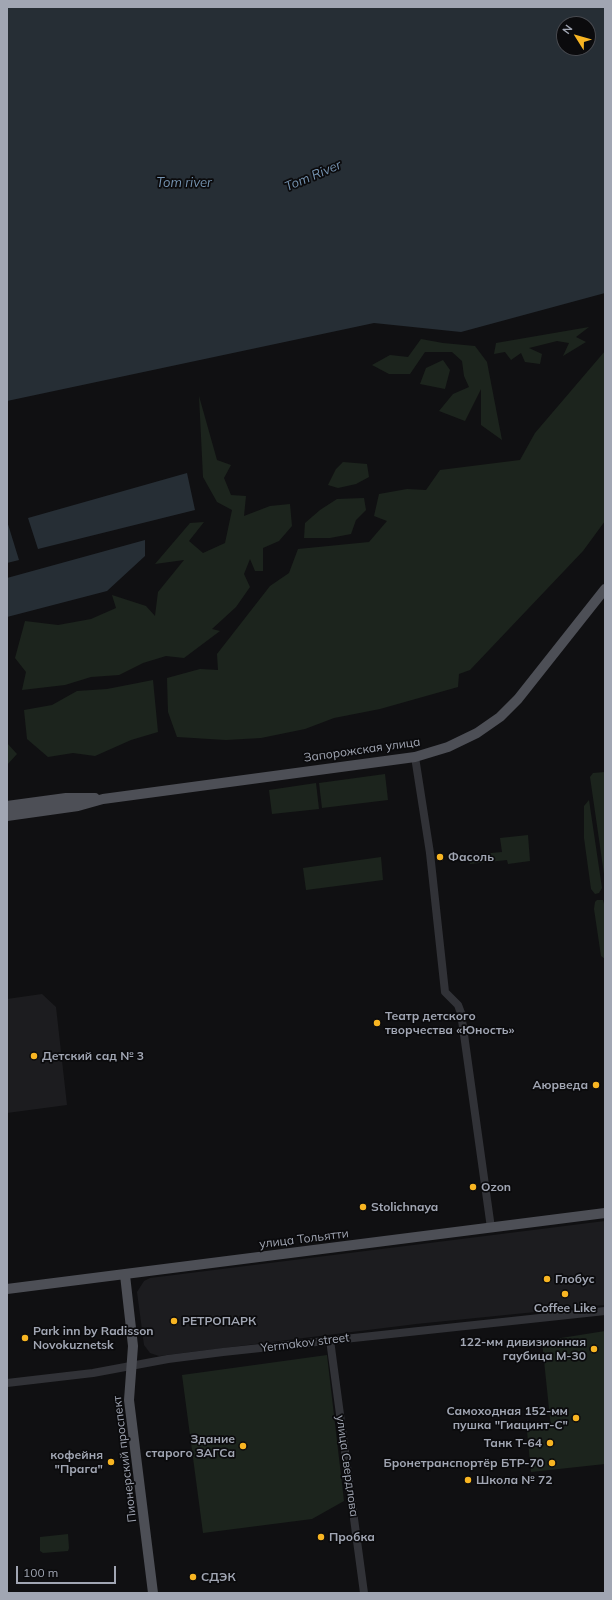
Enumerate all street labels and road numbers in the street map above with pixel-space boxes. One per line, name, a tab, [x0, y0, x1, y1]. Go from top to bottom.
street label: Запорожская улица	[303, 735, 421, 765]
street label: улица Тольятти	[259, 1226, 349, 1252]
street label: Yermakov street	[260, 1330, 350, 1356]
street label: Пионерский проспект	[110, 1395, 140, 1523]
street label: улица Свердлова	[333, 1414, 361, 1518]

